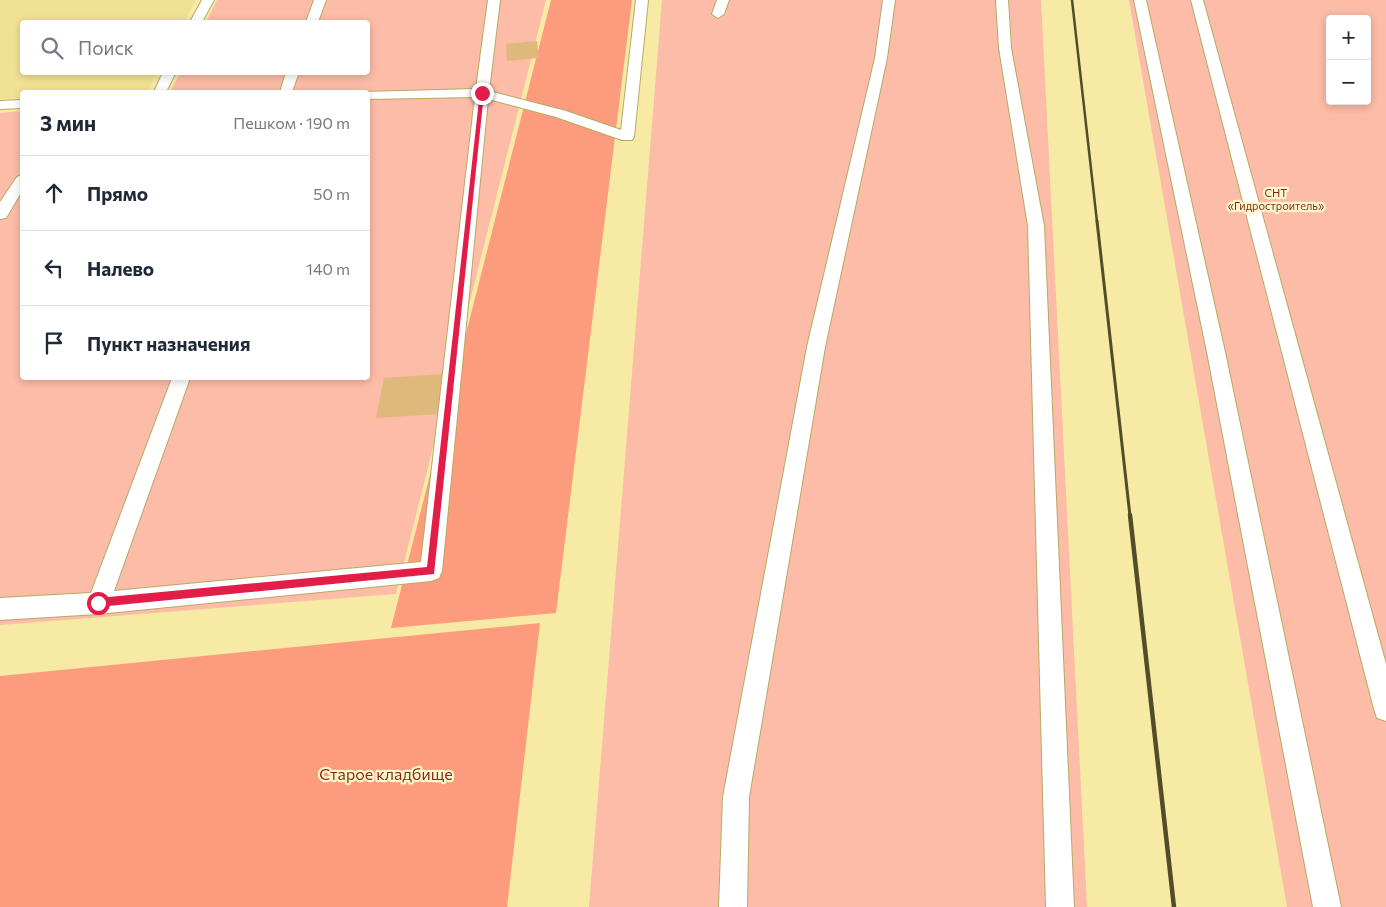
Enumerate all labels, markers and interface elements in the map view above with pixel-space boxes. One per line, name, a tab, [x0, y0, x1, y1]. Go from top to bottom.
map controls	[1326, 15, 1371, 105]
button: +	[1326, 15, 1371, 60]
search box	[20, 20, 370, 75]
icon: search	[38, 34, 66, 62]
text: Поиск	[78, 36, 134, 59]
button: −	[1326, 60, 1371, 105]
route end	[471, 82, 494, 105]
text: 3 мин	[40, 110, 96, 135]
text: Пешком · 190 m	[233, 113, 350, 132]
icon: ahead	[40, 179, 68, 207]
text: Прямо	[87, 182, 148, 205]
text: 50 m	[313, 184, 350, 203]
park label: СНТ «Гидростроитель»	[1228, 186, 1324, 212]
icon: left	[40, 254, 68, 282]
text: Налево	[87, 257, 154, 280]
text: 140 m	[306, 259, 350, 278]
icon: arrive	[40, 329, 68, 357]
text: Пункт назначения	[87, 332, 250, 355]
route start	[87, 592, 110, 615]
park label: Старое кладбище	[319, 764, 453, 783]

